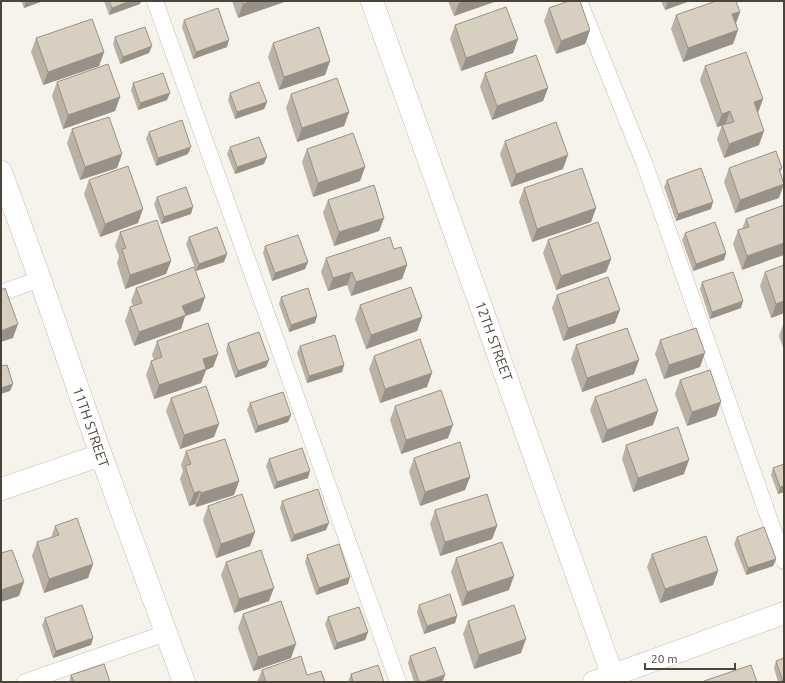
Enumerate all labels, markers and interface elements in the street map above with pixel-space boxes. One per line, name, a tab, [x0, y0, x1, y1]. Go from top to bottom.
street label: 12TH STREET	[472, 299, 516, 383]
street label: 11TH STREET	[70, 385, 112, 469]
scale bar	[645, 645, 735, 671]
text: 20 m	[651, 652, 678, 665]

